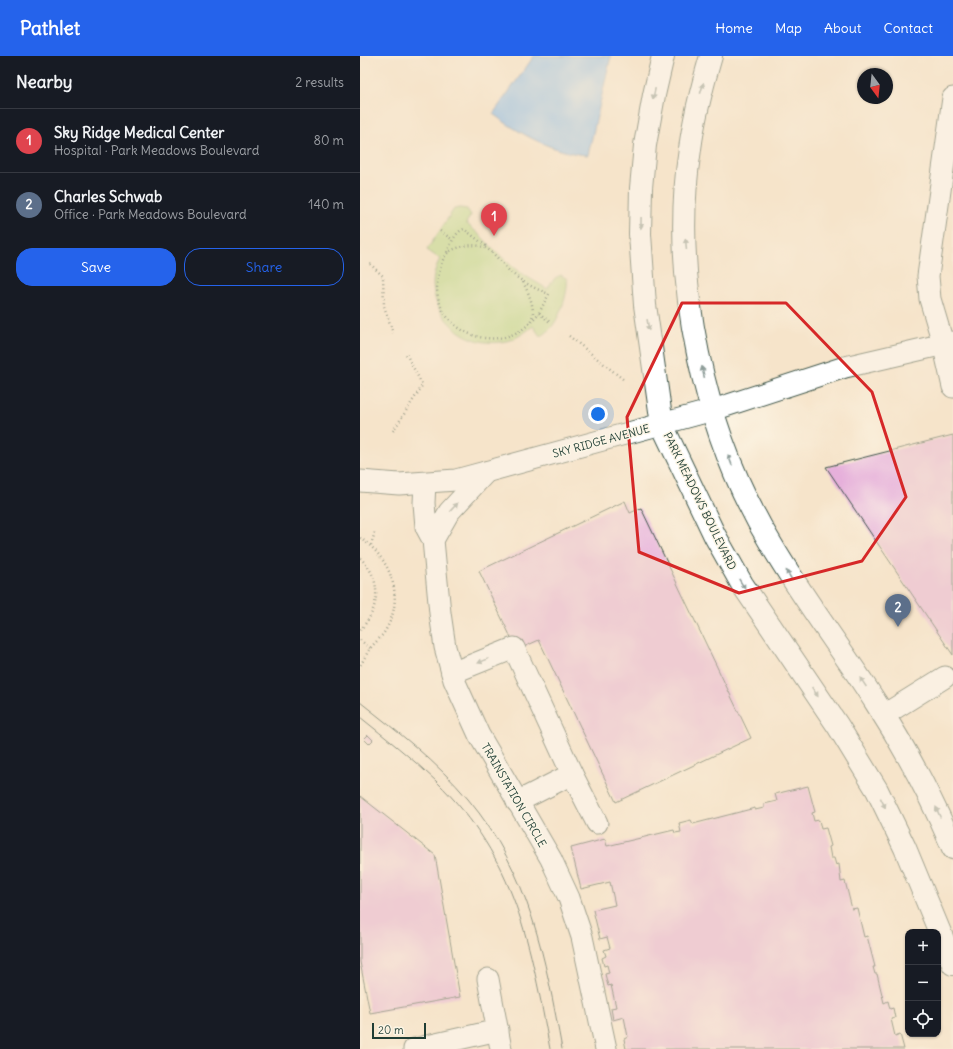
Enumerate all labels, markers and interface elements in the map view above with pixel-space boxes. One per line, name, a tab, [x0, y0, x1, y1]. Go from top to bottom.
text: Pathlet	[20, 16, 80, 40]
text: Home	[715, 19, 753, 37]
text: Map	[775, 19, 802, 37]
text: About	[824, 19, 862, 37]
text: Contact	[884, 19, 933, 37]
north arrow	[857, 68, 893, 104]
text: Nearby	[16, 71, 72, 93]
text: 2 results	[295, 74, 344, 91]
one-way arrow	[699, 82, 705, 94]
one-way arrow	[651, 88, 657, 100]
text: Sky Ridge Medical Center	[54, 123, 224, 142]
text: 1	[26, 132, 32, 149]
text: 80 m	[313, 132, 344, 149]
text: Hospital · Park Meadows Boulevard	[54, 142, 259, 159]
text: Charles Schwab	[54, 187, 162, 206]
text: 2	[25, 196, 33, 213]
text: 140 m	[308, 196, 344, 213]
pin: 1	[481, 203, 507, 236]
text: Office · Park Meadows Boulevard	[54, 206, 247, 223]
one-way arrow	[637, 217, 644, 229]
one-way arrow	[682, 238, 689, 250]
button: Save	[16, 248, 176, 286]
button: Share	[184, 248, 344, 286]
one-way arrow	[645, 318, 651, 331]
one-way arrow	[700, 366, 706, 378]
your location	[588, 404, 608, 424]
street label: SKY RIDGE AVENUE	[551, 421, 651, 461]
street label: PARK MEADOWS BOULEVARD	[661, 430, 740, 572]
one-way arrow	[726, 453, 732, 465]
one-way arrow	[449, 502, 458, 512]
one-way arrow	[786, 569, 793, 581]
one-way arrow	[739, 578, 746, 590]
pin: 2	[885, 594, 911, 627]
one-way arrow	[477, 657, 489, 664]
one-way arrow	[859, 677, 866, 688]
one-way arrow	[811, 687, 819, 697]
street label: TRAINSTATION CIRCLE	[478, 740, 550, 850]
one-way arrow	[880, 797, 886, 809]
one-way arrow	[934, 806, 941, 818]
map controls	[905, 929, 941, 1037]
button: +	[905, 929, 941, 965]
button: −	[905, 965, 941, 1001]
button: locate	[905, 1001, 941, 1037]
scale bar	[372, 1021, 426, 1040]
text: 20 m	[378, 1023, 404, 1037]

